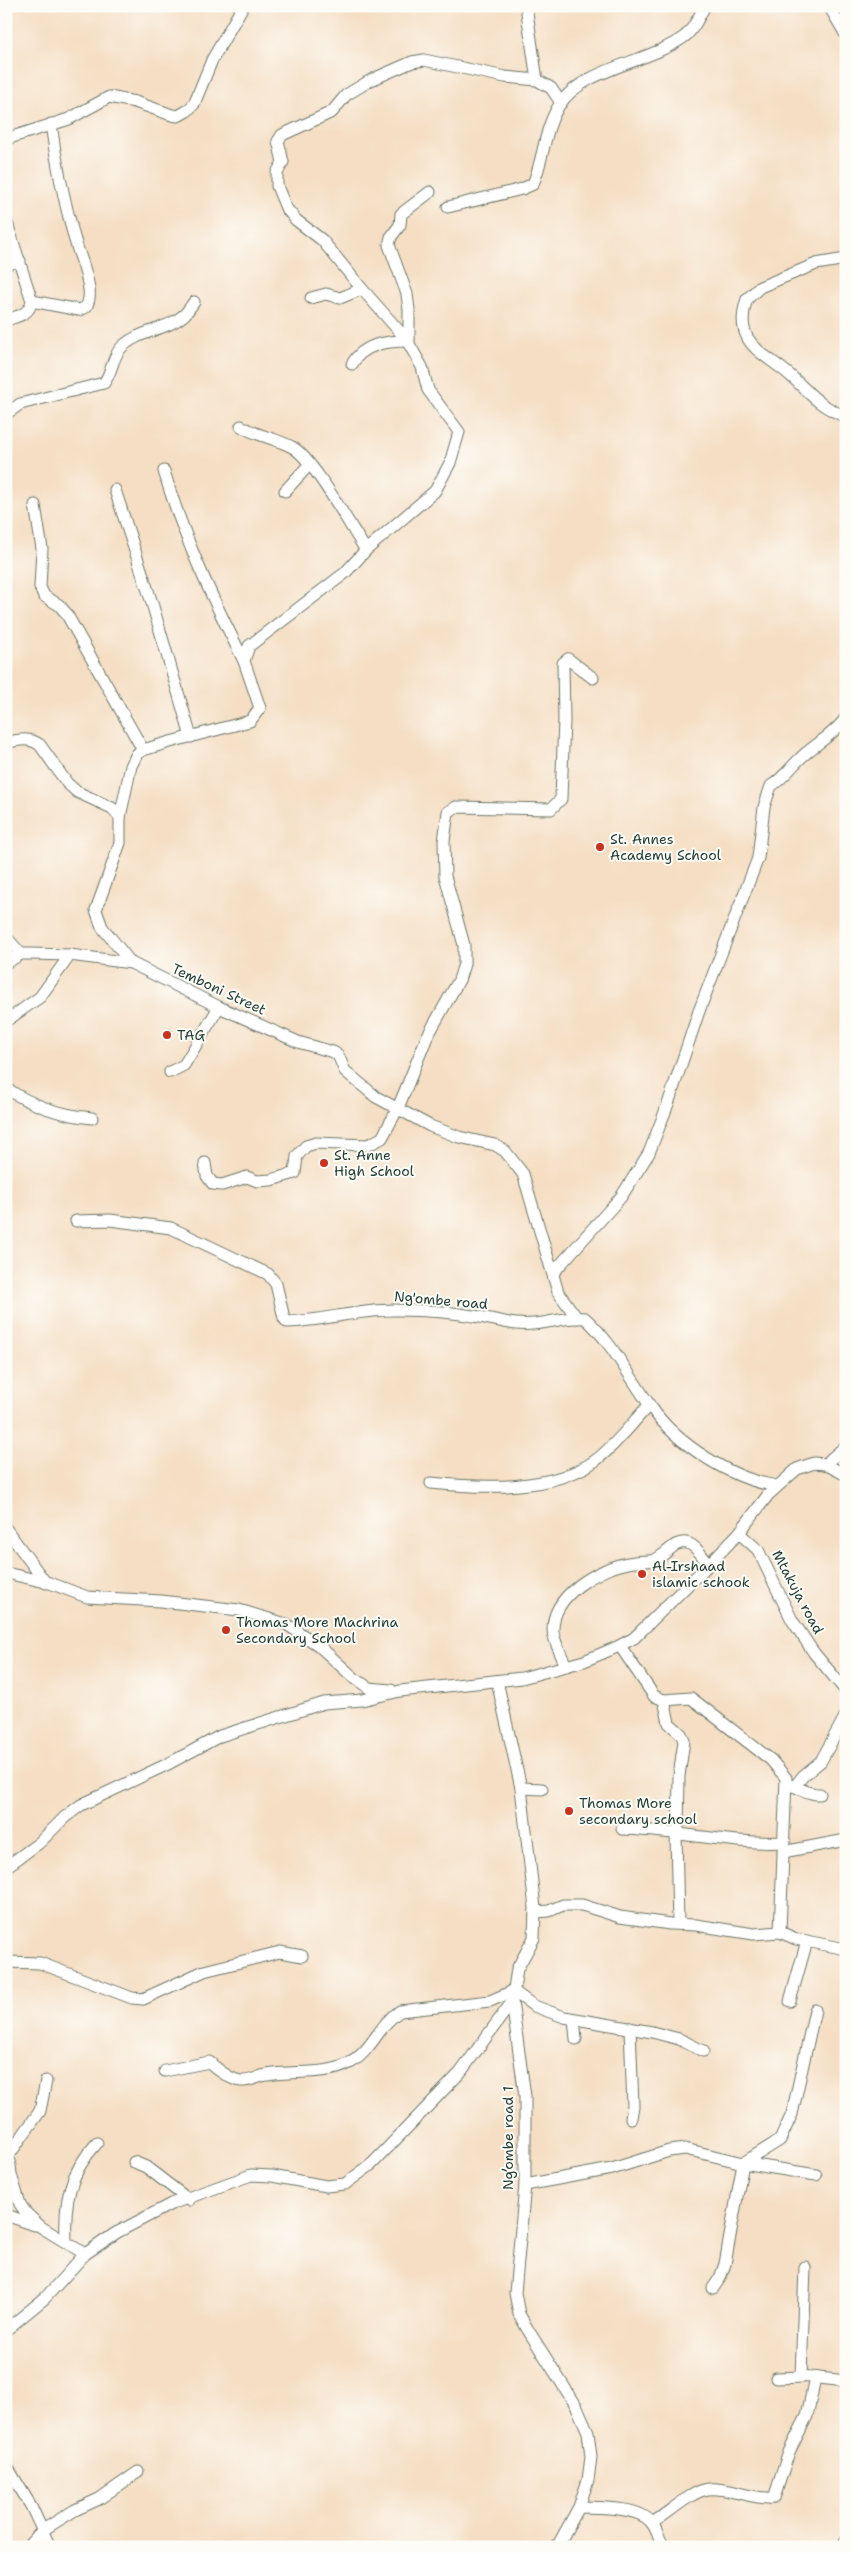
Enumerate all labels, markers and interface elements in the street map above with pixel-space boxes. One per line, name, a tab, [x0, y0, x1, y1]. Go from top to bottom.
place label: St. Annes Academy School	[610, 830, 722, 864]
marker: St. Annes Academy School	[594, 841, 606, 853]
street label: Temboni Street	[169, 959, 269, 1019]
place label: TAG	[177, 1026, 205, 1044]
marker: TAG	[161, 1029, 173, 1041]
place label: St. Anne High School	[334, 1146, 415, 1180]
marker: St. Anne High School	[318, 1157, 330, 1169]
street label: Ng'ombe road	[393, 1287, 489, 1313]
street label: Mtakuja road	[768, 1547, 828, 1637]
place label: Al-Irshaad islamic schook	[652, 1557, 750, 1591]
marker: Al-Irshaad islamic schook	[636, 1568, 648, 1580]
place label: Thomas More Machrina Secondary School	[236, 1613, 398, 1647]
marker: Thomas More Machrina Secondary School	[220, 1624, 232, 1636]
place label: Thomas More secondary school	[579, 1794, 698, 1828]
marker: Thomas More secondary school	[563, 1805, 575, 1817]
street label: Ng’ombe road 1	[499, 2086, 517, 2190]

